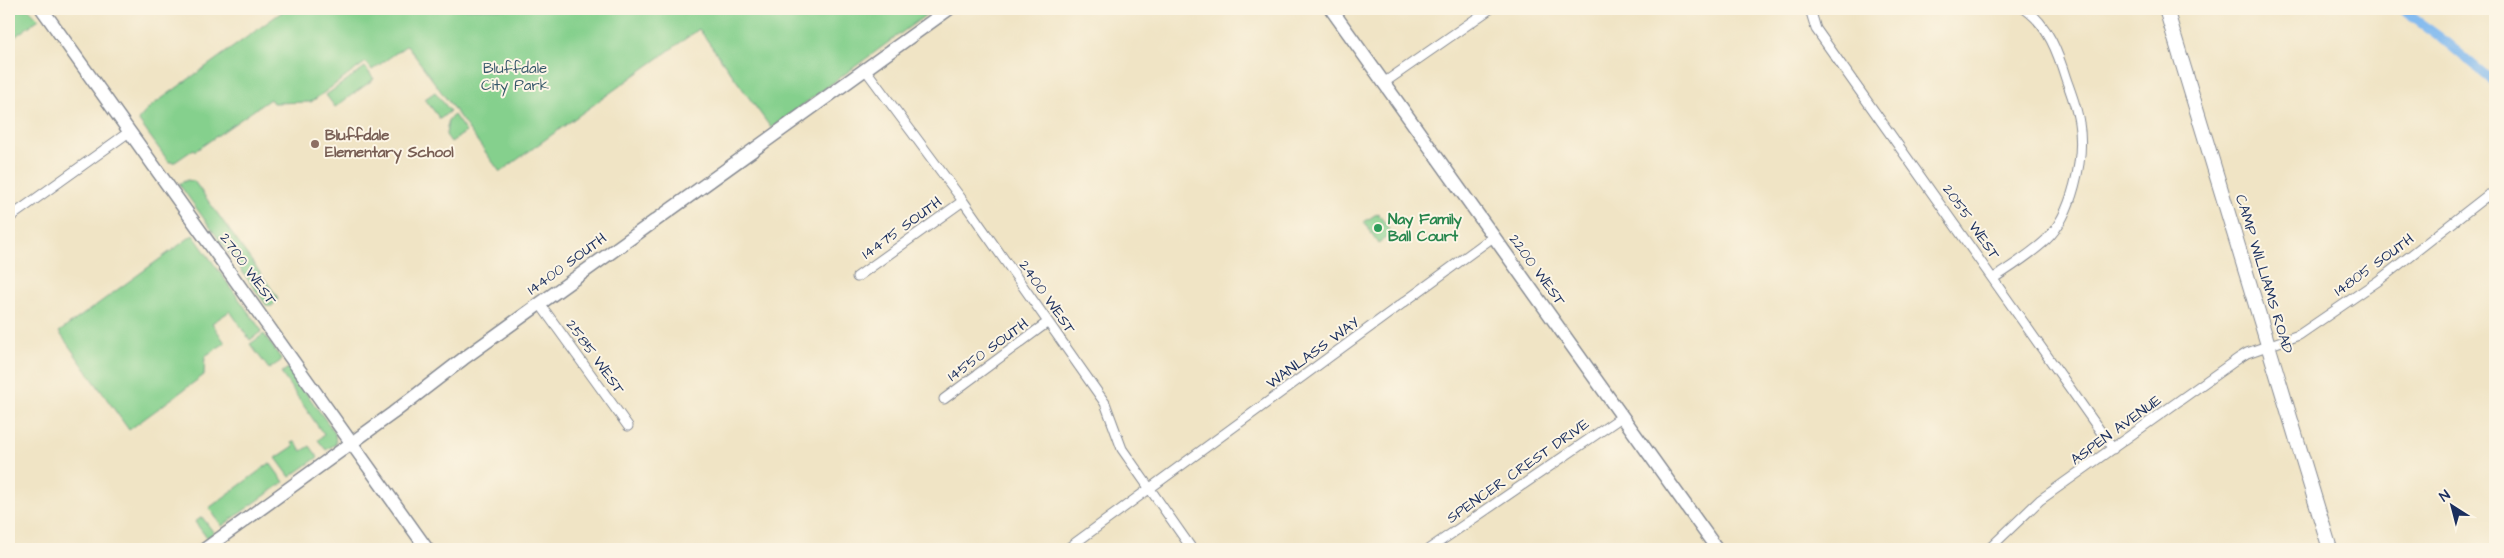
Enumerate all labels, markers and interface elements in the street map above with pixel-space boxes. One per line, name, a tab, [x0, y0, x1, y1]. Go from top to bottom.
park label: Bluffdale City Park	[481, 58, 549, 97]
place label: Bluffdale Elementary School	[325, 125, 454, 164]
marker: Bluffdale Elementary School	[309, 138, 321, 150]
street label: 2055 WEST	[1937, 180, 2005, 264]
street label: 14475 SOUTH	[858, 192, 946, 264]
street label: CAMP WILLIAMS ROAD	[2230, 192, 2298, 356]
place label: Nay Family Ball Court	[1388, 209, 1463, 247]
marker: Nay Family Ball Court	[1372, 222, 1384, 234]
street label: 14400 SOUTH	[523, 228, 611, 300]
street label: 2700 WEST	[215, 229, 282, 310]
street label: 14805 SOUTH	[2330, 229, 2418, 301]
street label: 2200 WEST	[1504, 230, 1571, 311]
street label: 2400 WEST	[1014, 256, 1081, 339]
street label: WANLASS WAY	[1262, 312, 1364, 394]
street label: 14550 SOUTH	[943, 313, 1033, 387]
street label: 2585 WEST	[561, 315, 630, 399]
street label: ASPEN AVENUE	[2066, 390, 2166, 470]
street label: SPENCER CREST DRIVE	[1442, 414, 1594, 528]
north arrow	[2426, 480, 2476, 530]
text: N	[2436, 485, 2455, 507]

